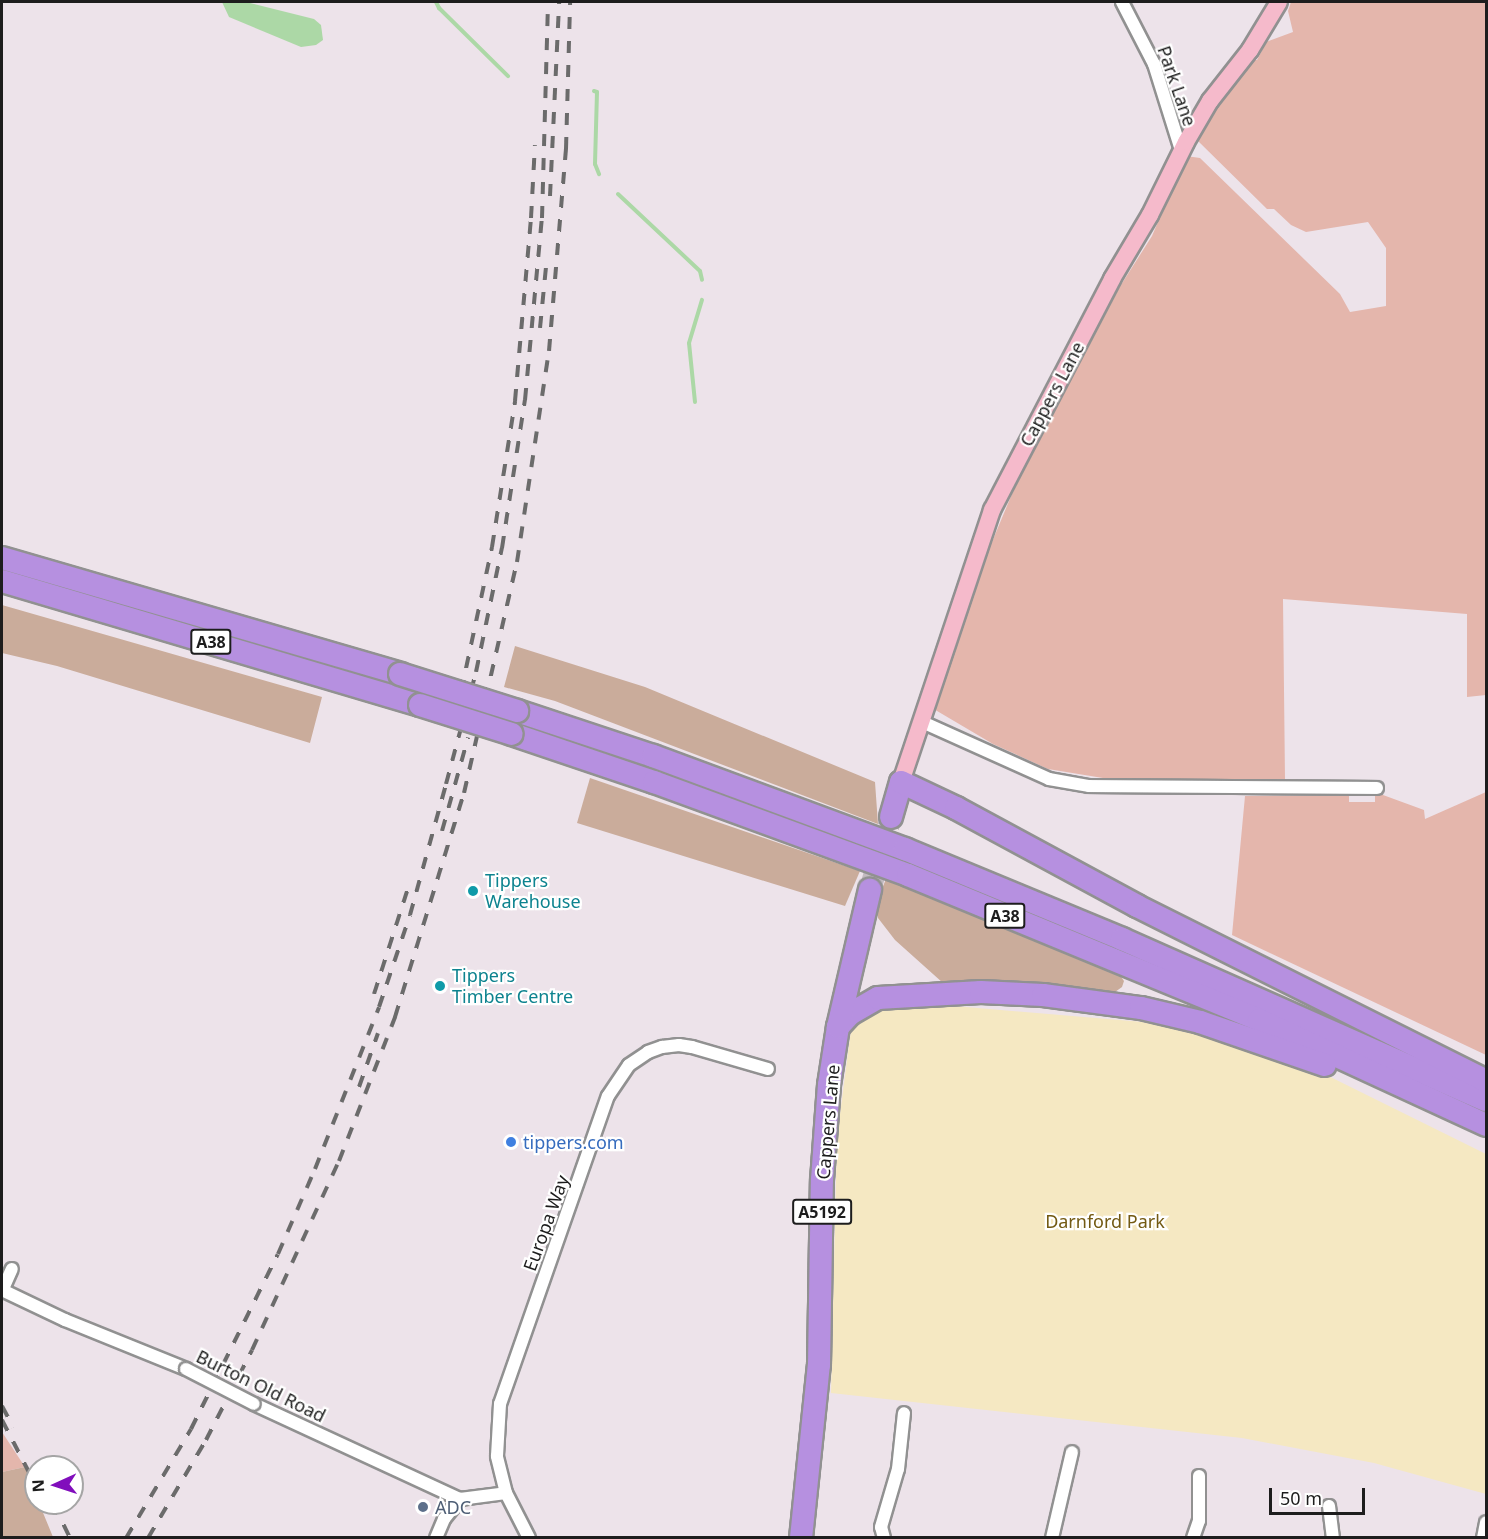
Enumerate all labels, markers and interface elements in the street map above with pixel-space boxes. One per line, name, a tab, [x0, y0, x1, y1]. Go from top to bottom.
street label: Park Lane	[1153, 43, 1201, 129]
street label: Cappers Lane	[1015, 338, 1089, 450]
road number: A38	[190, 629, 232, 655]
place label: Tippers Warehouse	[485, 870, 581, 912]
marker: Tippers Warehouse	[466, 884, 480, 898]
road number: A38	[984, 903, 1026, 929]
place label: Tippers Timber Centre	[452, 965, 573, 1008]
marker: Tippers Timber Centre	[433, 979, 447, 993]
street label: Cappers Lane	[812, 1064, 844, 1180]
place label: tippers.com	[523, 1131, 624, 1153]
marker: tippers.com	[504, 1135, 518, 1149]
street label: Europa Way	[519, 1172, 573, 1274]
road number: A5192	[792, 1199, 852, 1225]
park label: Darnford Park	[1045, 1210, 1165, 1232]
street label: Burton Old Road	[193, 1345, 329, 1427]
north arrow	[24, 1455, 84, 1515]
scale bar	[1272, 1476, 1368, 1514]
text: N	[27, 1479, 49, 1493]
text: 50 m	[1280, 1486, 1322, 1510]
place label: ADC	[435, 1496, 471, 1518]
marker: ADC	[416, 1500, 430, 1514]

